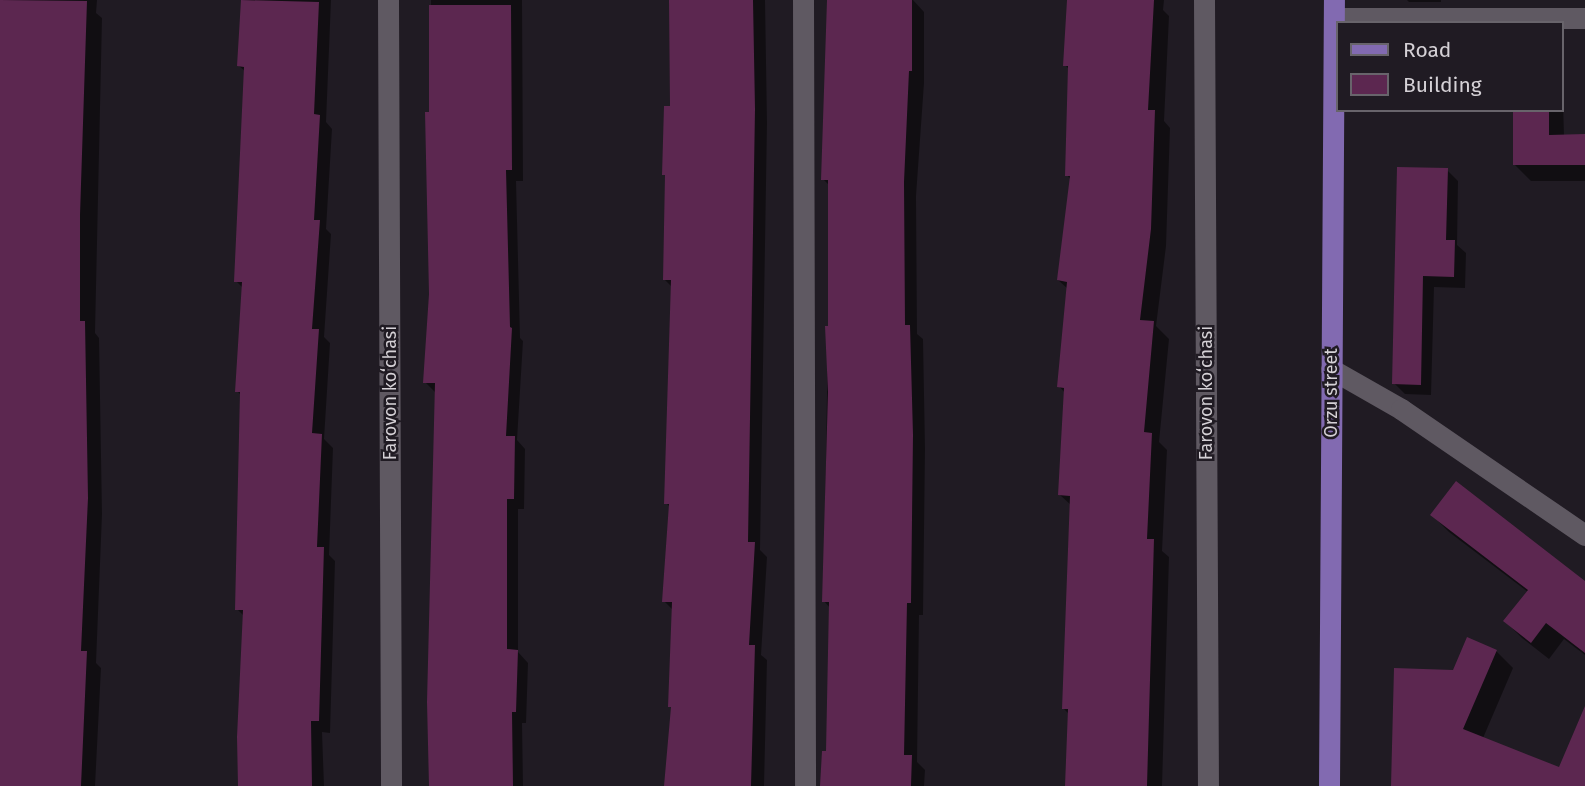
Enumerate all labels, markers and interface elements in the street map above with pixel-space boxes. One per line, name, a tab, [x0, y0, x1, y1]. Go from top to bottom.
legend	[1336, 21, 1564, 112]
text: Road	[1403, 37, 1451, 63]
text: Building	[1403, 72, 1482, 98]
street label: Farovon koʻchasi	[379, 326, 401, 460]
street label: Farovon koʻchasi	[1195, 326, 1217, 460]
street label: Orzu street	[1320, 348, 1342, 438]

